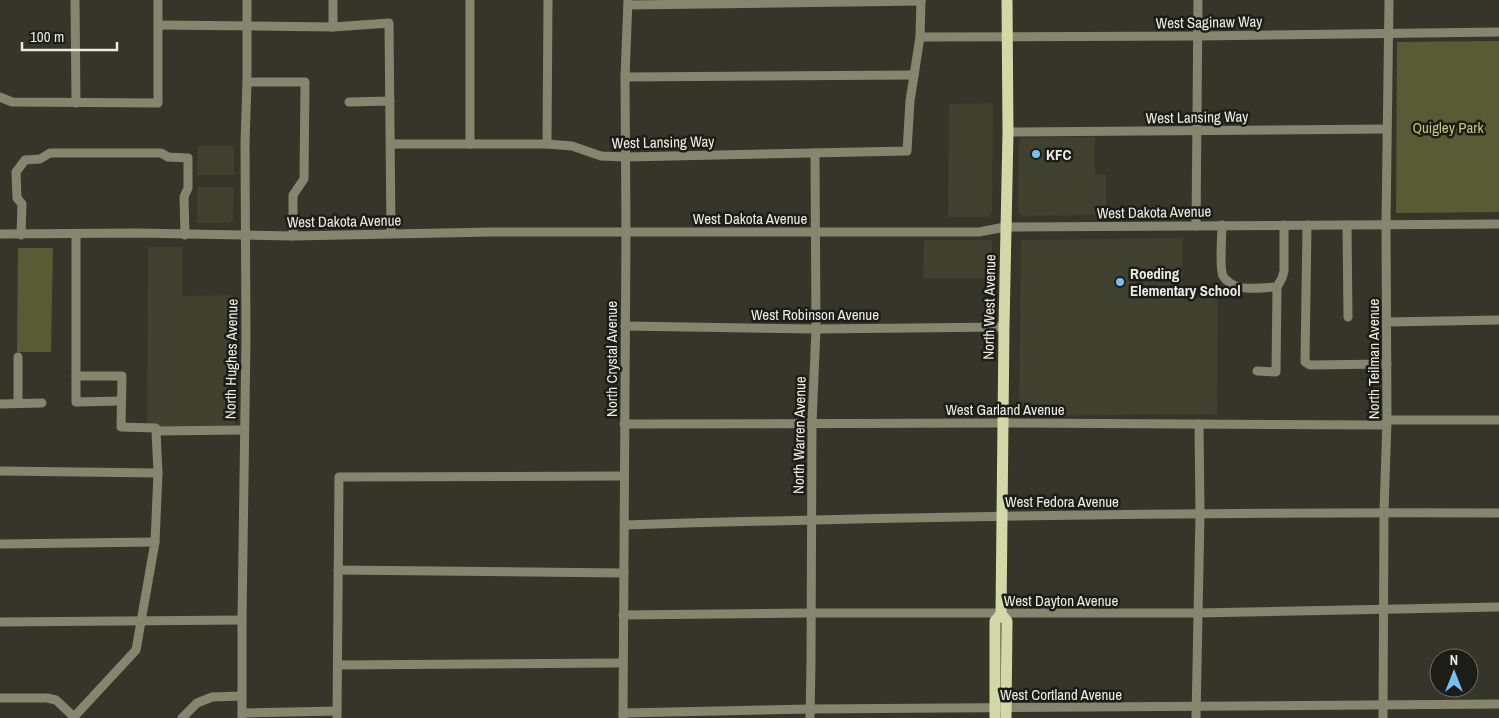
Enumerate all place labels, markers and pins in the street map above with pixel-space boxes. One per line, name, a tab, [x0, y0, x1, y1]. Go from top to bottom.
place label: KFC	[1046, 144, 1071, 165]
marker: KFC	[1030, 148, 1042, 160]
place label: Roeding Elementary School	[1130, 263, 1241, 301]
marker: Roeding Elementary School	[1114, 276, 1126, 288]

